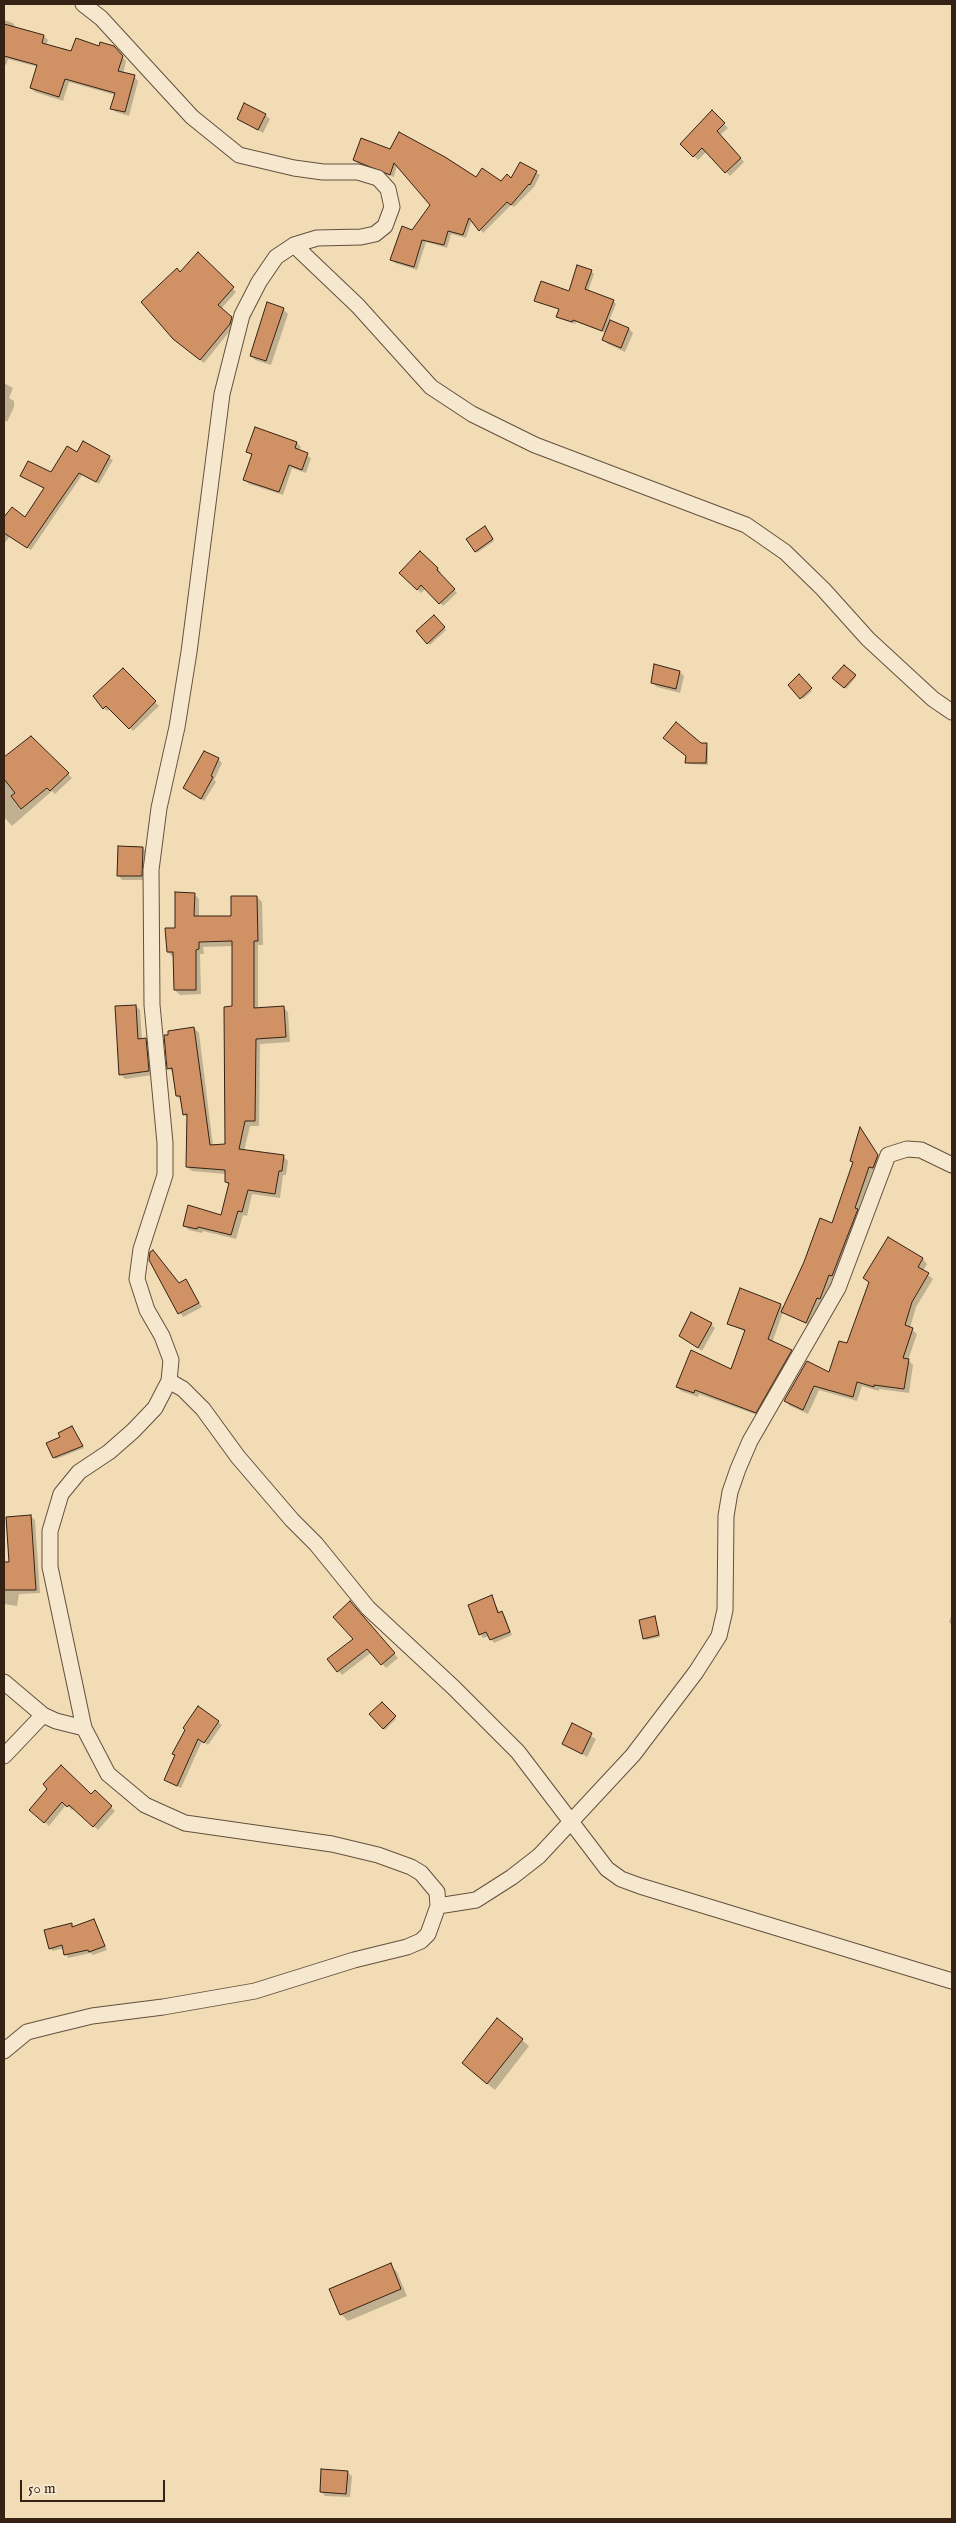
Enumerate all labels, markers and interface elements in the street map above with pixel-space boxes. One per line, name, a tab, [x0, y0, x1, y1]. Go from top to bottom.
scale bar	[22, 2470, 168, 2502]
text: 50 m	[28, 2479, 56, 2498]

